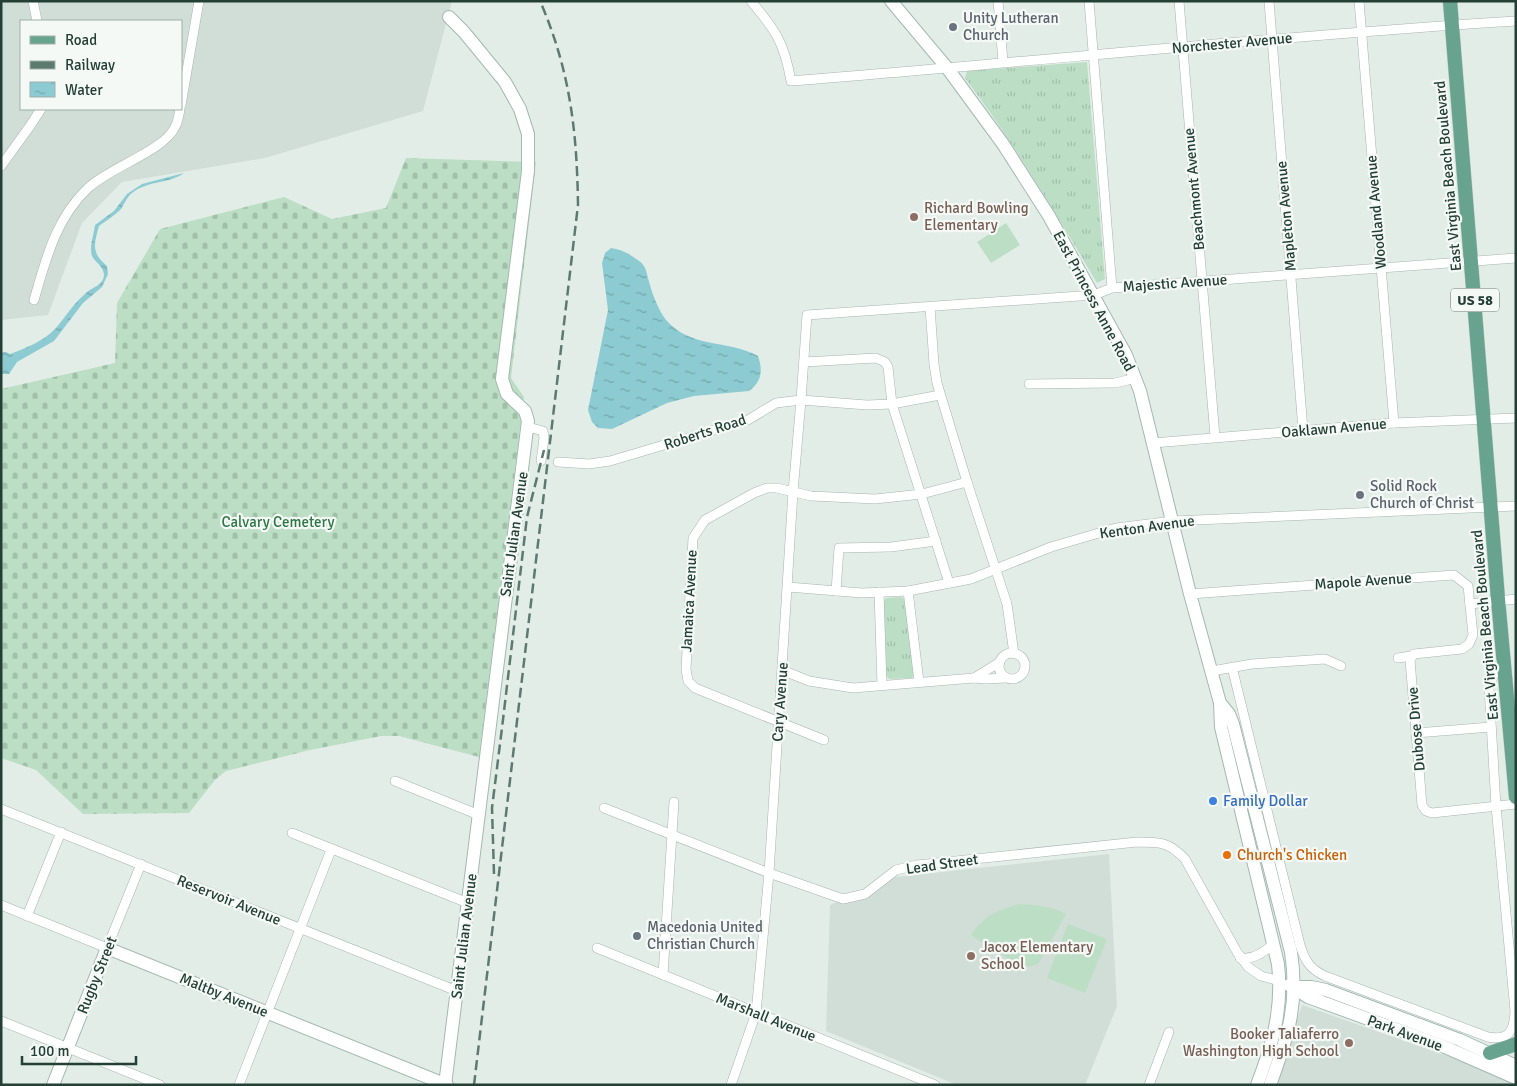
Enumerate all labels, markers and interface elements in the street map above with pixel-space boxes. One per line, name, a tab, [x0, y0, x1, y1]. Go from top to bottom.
place label: Unity Lutheran Church	[963, 9, 1059, 44]
legend	[20, 20, 182, 110]
marker: Unity Lutheran Church	[947, 21, 959, 33]
street label: Norchester Avenue	[1171, 29, 1293, 57]
text: Road	[65, 31, 97, 49]
text: Railway	[65, 56, 115, 74]
street label: East Virginia Beach Boulevard	[1431, 80, 1465, 272]
text: Water	[65, 81, 103, 99]
street label: Beachmont Avenue	[1180, 127, 1208, 251]
street label: Woodland Avenue	[1362, 154, 1390, 270]
street label: Mapleton Avenue	[1272, 160, 1300, 272]
place label: Richard Bowling Elementary	[924, 199, 1029, 234]
marker: Richard Bowling Elementary	[908, 211, 920, 223]
street label: East Princess Anne Road	[1049, 228, 1139, 374]
street label: Majestic Avenue	[1122, 270, 1228, 296]
road number: US 58	[1451, 288, 1499, 312]
street label: Roberts Road	[662, 410, 748, 454]
street label: Oaklawn Avenue	[1281, 414, 1387, 442]
street label: Saint Julian Avenue	[496, 470, 532, 598]
place label: Solid Rock Church of Christ	[1370, 477, 1474, 512]
marker: Solid Rock Church of Christ	[1354, 489, 1366, 501]
street label: Kenton Avenue	[1098, 511, 1196, 543]
park label: Calvary Cemetery	[222, 513, 334, 531]
street label: East Virginia Beach Boulevard	[1468, 529, 1502, 721]
street label: Jamaica Avenue	[677, 549, 701, 653]
street label: Mapole Avenue	[1314, 569, 1412, 593]
street label: Cary Avenue	[768, 662, 792, 742]
street label: Dubose Drive	[1403, 686, 1429, 772]
place label: Family Dollar	[1223, 792, 1308, 810]
marker: Family Dollar	[1207, 795, 1219, 807]
place label: Church's Chicken	[1237, 846, 1347, 864]
marker: Church's Chicken	[1221, 849, 1233, 861]
street label: Lead Street	[905, 850, 979, 878]
street label: Reservoir Avenue	[174, 871, 284, 929]
street label: Saint Julian Avenue	[447, 872, 481, 1000]
place label: Macedonia United Christian Church	[647, 918, 763, 953]
marker: Macedonia United Christian Church	[631, 930, 643, 942]
street label: Rugby Street	[73, 934, 121, 1016]
place label: Jacox Elementary School	[981, 938, 1093, 973]
marker: Jacox Elementary School	[965, 950, 977, 962]
street label: Maltby Avenue	[177, 969, 271, 1021]
street label: Marshall Avenue	[713, 989, 819, 1045]
street label: Park Avenue	[1365, 1011, 1445, 1055]
place label: Booker Taliaferro Washington High School	[1183, 1025, 1339, 1060]
scale bar	[22, 1034, 136, 1066]
marker: Booker Taliaferro Washington High School	[1343, 1037, 1355, 1049]
text: 100 m	[30, 1042, 70, 1060]

